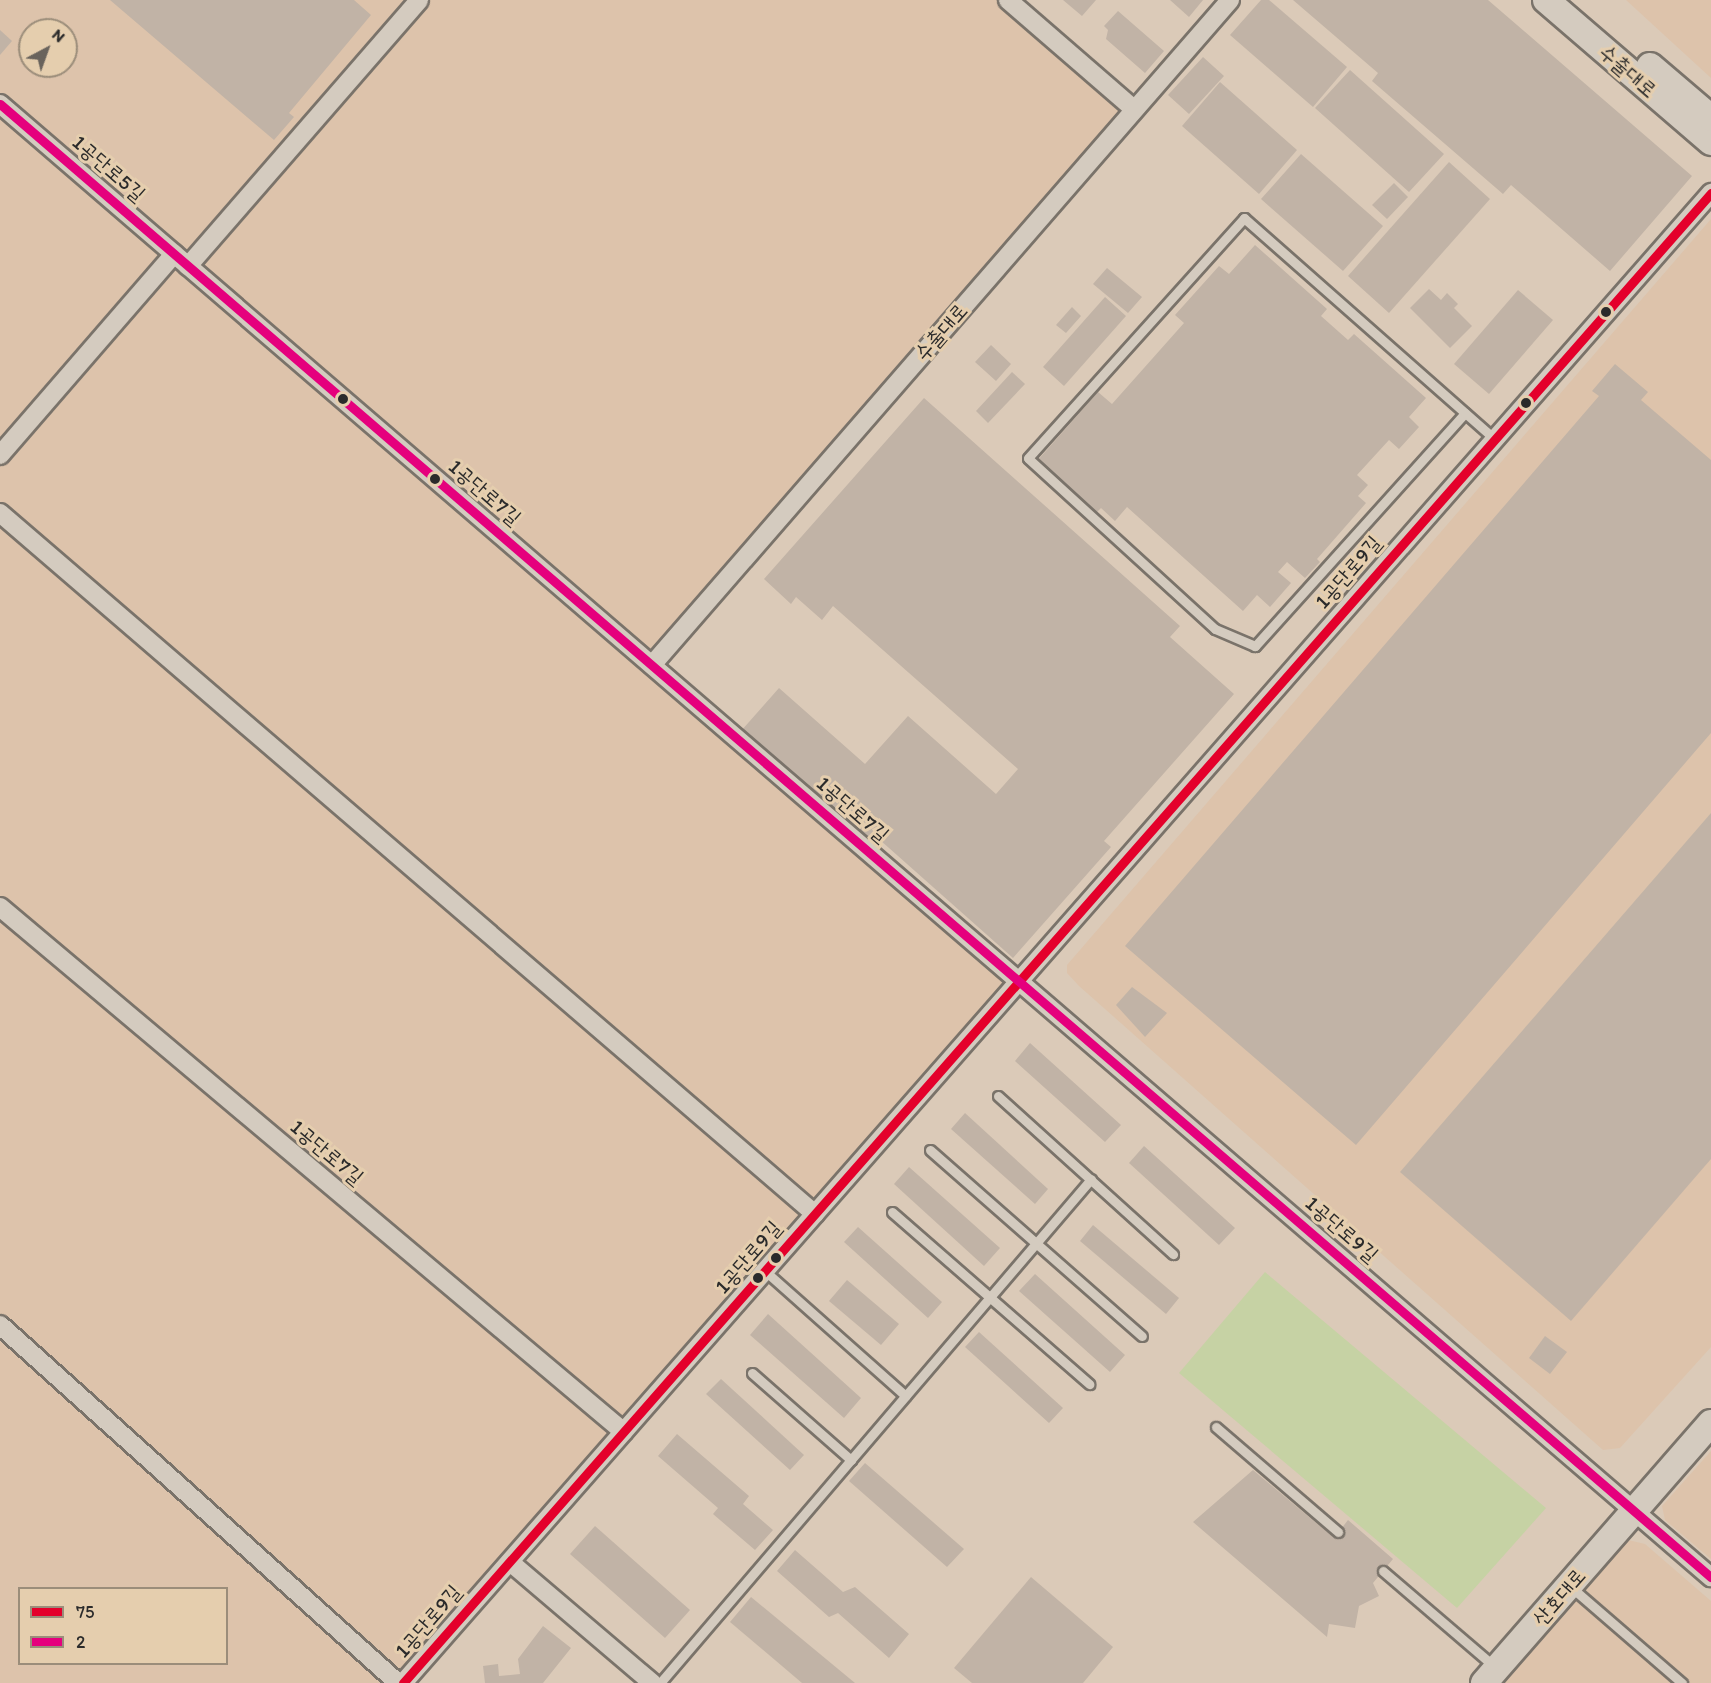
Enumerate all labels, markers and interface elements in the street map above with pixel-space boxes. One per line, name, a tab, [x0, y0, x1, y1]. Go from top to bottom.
north arrow	[18, 18, 78, 78]
text: N	[49, 25, 69, 46]
street label: 수출대로	[1594, 39, 1662, 103]
street label: 1공단로5길	[67, 130, 151, 206]
street label: 수출대로	[909, 298, 973, 366]
unlabelled marker	[1600, 306, 1612, 318]
unlabelled marker	[337, 393, 349, 405]
unlabelled marker	[1520, 397, 1532, 409]
street label: 1공단로7길	[444, 454, 526, 530]
unlabelled marker	[429, 473, 441, 485]
street label: 1공단로9길	[1310, 530, 1386, 614]
street label: 1공단로7길	[812, 771, 894, 847]
street label: 1공단로7길	[285, 1114, 369, 1190]
street label: 1공단로9길	[1300, 1191, 1384, 1267]
street label: 1공단로9길	[710, 1215, 786, 1299]
unlabelled marker	[770, 1252, 782, 1264]
unlabelled marker	[752, 1272, 764, 1284]
street label: 산호대로	[1527, 1563, 1591, 1631]
street label: 1공단로9길	[390, 1579, 466, 1663]
legend	[18, 1587, 228, 1665]
text: 75	[76, 1601, 94, 1623]
text: 2	[76, 1631, 85, 1653]

